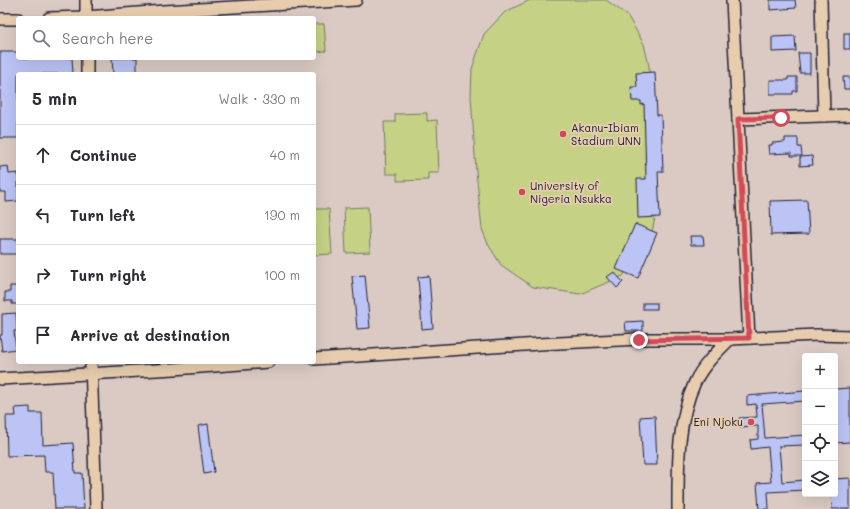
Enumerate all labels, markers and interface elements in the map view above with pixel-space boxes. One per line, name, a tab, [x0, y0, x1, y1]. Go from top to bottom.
search box	[16, 16, 316, 60]
icon: search	[30, 27, 52, 49]
text: Search here	[62, 28, 153, 48]
text: 5 min	[32, 87, 77, 109]
text: Walk · 330 m	[219, 90, 300, 107]
route start	[772, 109, 790, 127]
place label: Akanu-Ibiam Stadium UNN	[571, 120, 641, 148]
marker: Akanu-Ibiam Stadium UNN	[558, 129, 568, 139]
icon: ahead	[32, 144, 54, 166]
text: Continue	[70, 145, 137, 165]
text: 40 m	[270, 146, 300, 163]
place label: University of Nigeria Nsukka	[530, 178, 612, 206]
marker: University of Nigeria Nsukka	[517, 187, 527, 197]
icon: left	[32, 204, 54, 226]
text: Turn left	[70, 205, 135, 225]
text: 190 m	[264, 206, 300, 223]
icon: right	[32, 264, 54, 286]
text: Turn right	[70, 265, 147, 285]
text: 100 m	[264, 266, 300, 283]
icon: arrive	[32, 324, 54, 346]
text: Arrive at destination	[70, 325, 230, 345]
route end	[630, 331, 648, 349]
map controls	[802, 353, 838, 497]
button: +	[802, 353, 838, 389]
button: −	[802, 389, 838, 425]
place label: Eni Njoku	[694, 414, 743, 429]
marker: Eni Njoku	[746, 417, 756, 427]
button: locate	[802, 425, 838, 461]
button: layers	[802, 461, 838, 497]

